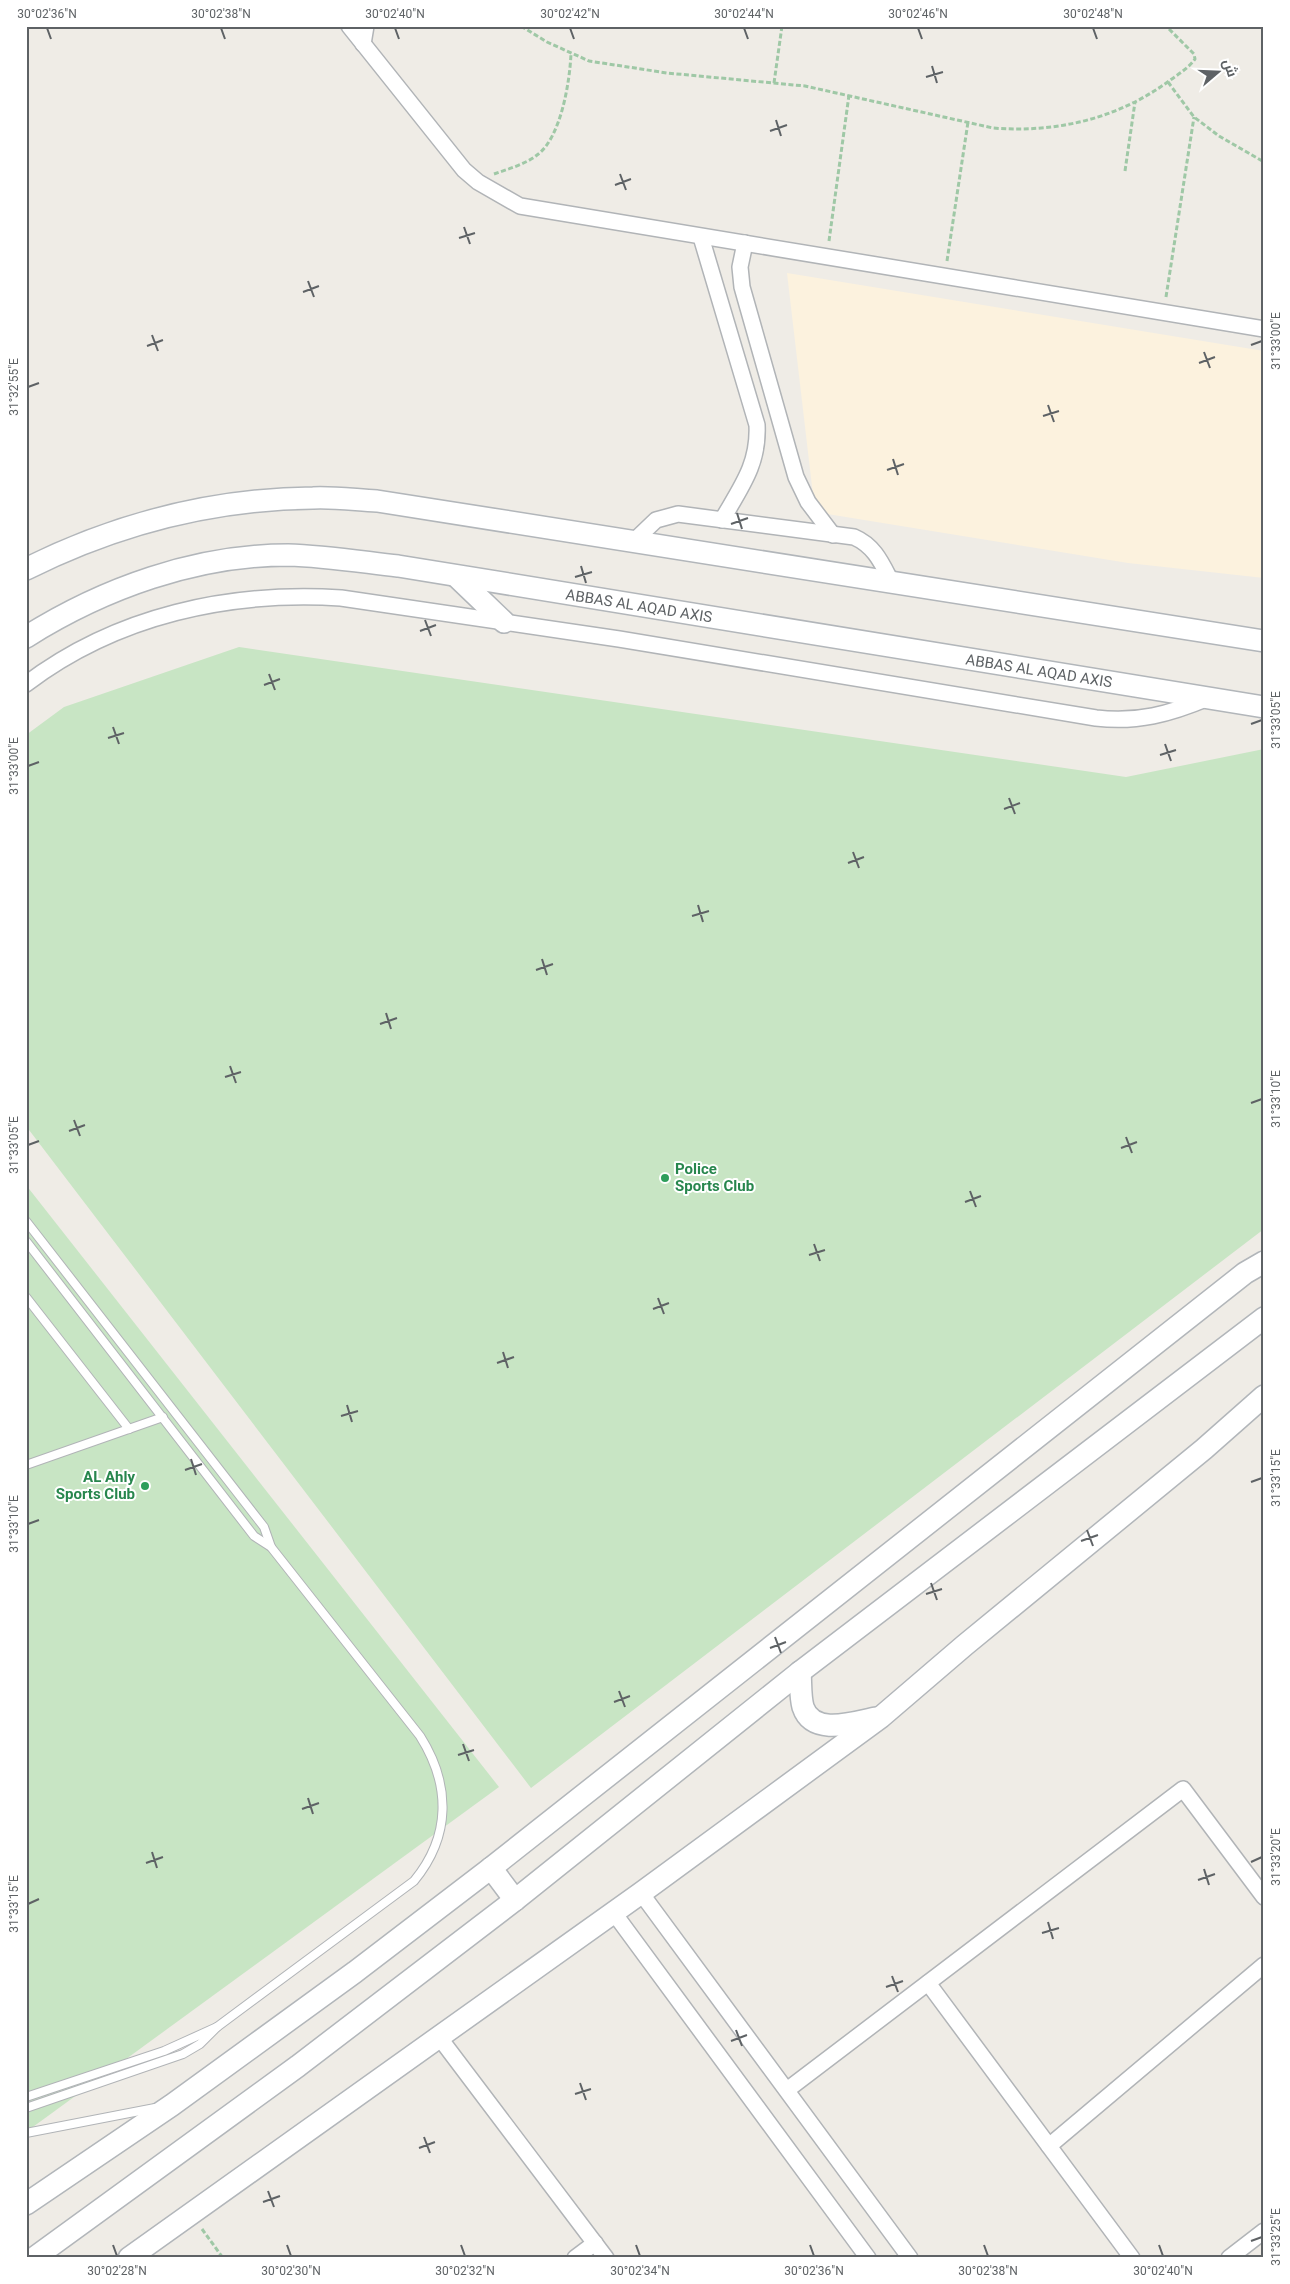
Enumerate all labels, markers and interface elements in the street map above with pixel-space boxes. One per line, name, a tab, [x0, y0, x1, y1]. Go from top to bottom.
text: 30°02'36"N	[17, 7, 77, 21]
text: 30°02'38"N	[191, 7, 251, 21]
text: 30°02'40"N	[365, 7, 425, 21]
text: 30°02'42"N	[540, 7, 600, 21]
text: 30°02'44"N	[714, 7, 774, 21]
text: 30°02'46"N	[888, 7, 948, 21]
text: 30°02'48"N	[1063, 7, 1123, 21]
north arrow	[1192, 48, 1242, 98]
text: ش	[1219, 57, 1241, 79]
text: 31°33'00"E	[1269, 312, 1283, 370]
text: 31°32'55"E	[7, 358, 21, 416]
street label: ABBAS AL AQAD AXIS	[564, 586, 714, 626]
street label: ABBAS AL AQAD AXIS	[964, 651, 1114, 691]
text: 31°33'05"E	[1269, 691, 1283, 749]
text: 31°33'00"E	[7, 737, 21, 795]
text: 31°33'10"E	[1269, 1070, 1283, 1128]
text: 31°33'05"E	[7, 1116, 21, 1174]
place label: Police Sports Club	[675, 1160, 754, 1195]
marker: Police Sports Club	[659, 1172, 671, 1184]
text: 31°33'15"E	[1269, 1449, 1283, 1507]
place label: AL Ahly Sports Club	[56, 1468, 135, 1503]
marker: AL Ahly Sports Club	[139, 1480, 151, 1492]
text: 31°33'10"E	[7, 1495, 21, 1553]
text: 31°33'20"E	[1269, 1828, 1283, 1886]
text: 31°33'15"E	[7, 1875, 21, 1933]
text: 31°33'25"E	[1269, 2208, 1283, 2266]
text: 30°02'28"N	[87, 2264, 147, 2278]
text: 30°02'30"N	[261, 2264, 321, 2278]
text: 30°02'32"N	[435, 2264, 495, 2278]
text: 30°02'34"N	[610, 2264, 670, 2278]
text: 30°02'36"N	[784, 2264, 844, 2278]
text: 30°02'38"N	[958, 2264, 1018, 2278]
text: 30°02'40"N	[1133, 2264, 1193, 2278]

